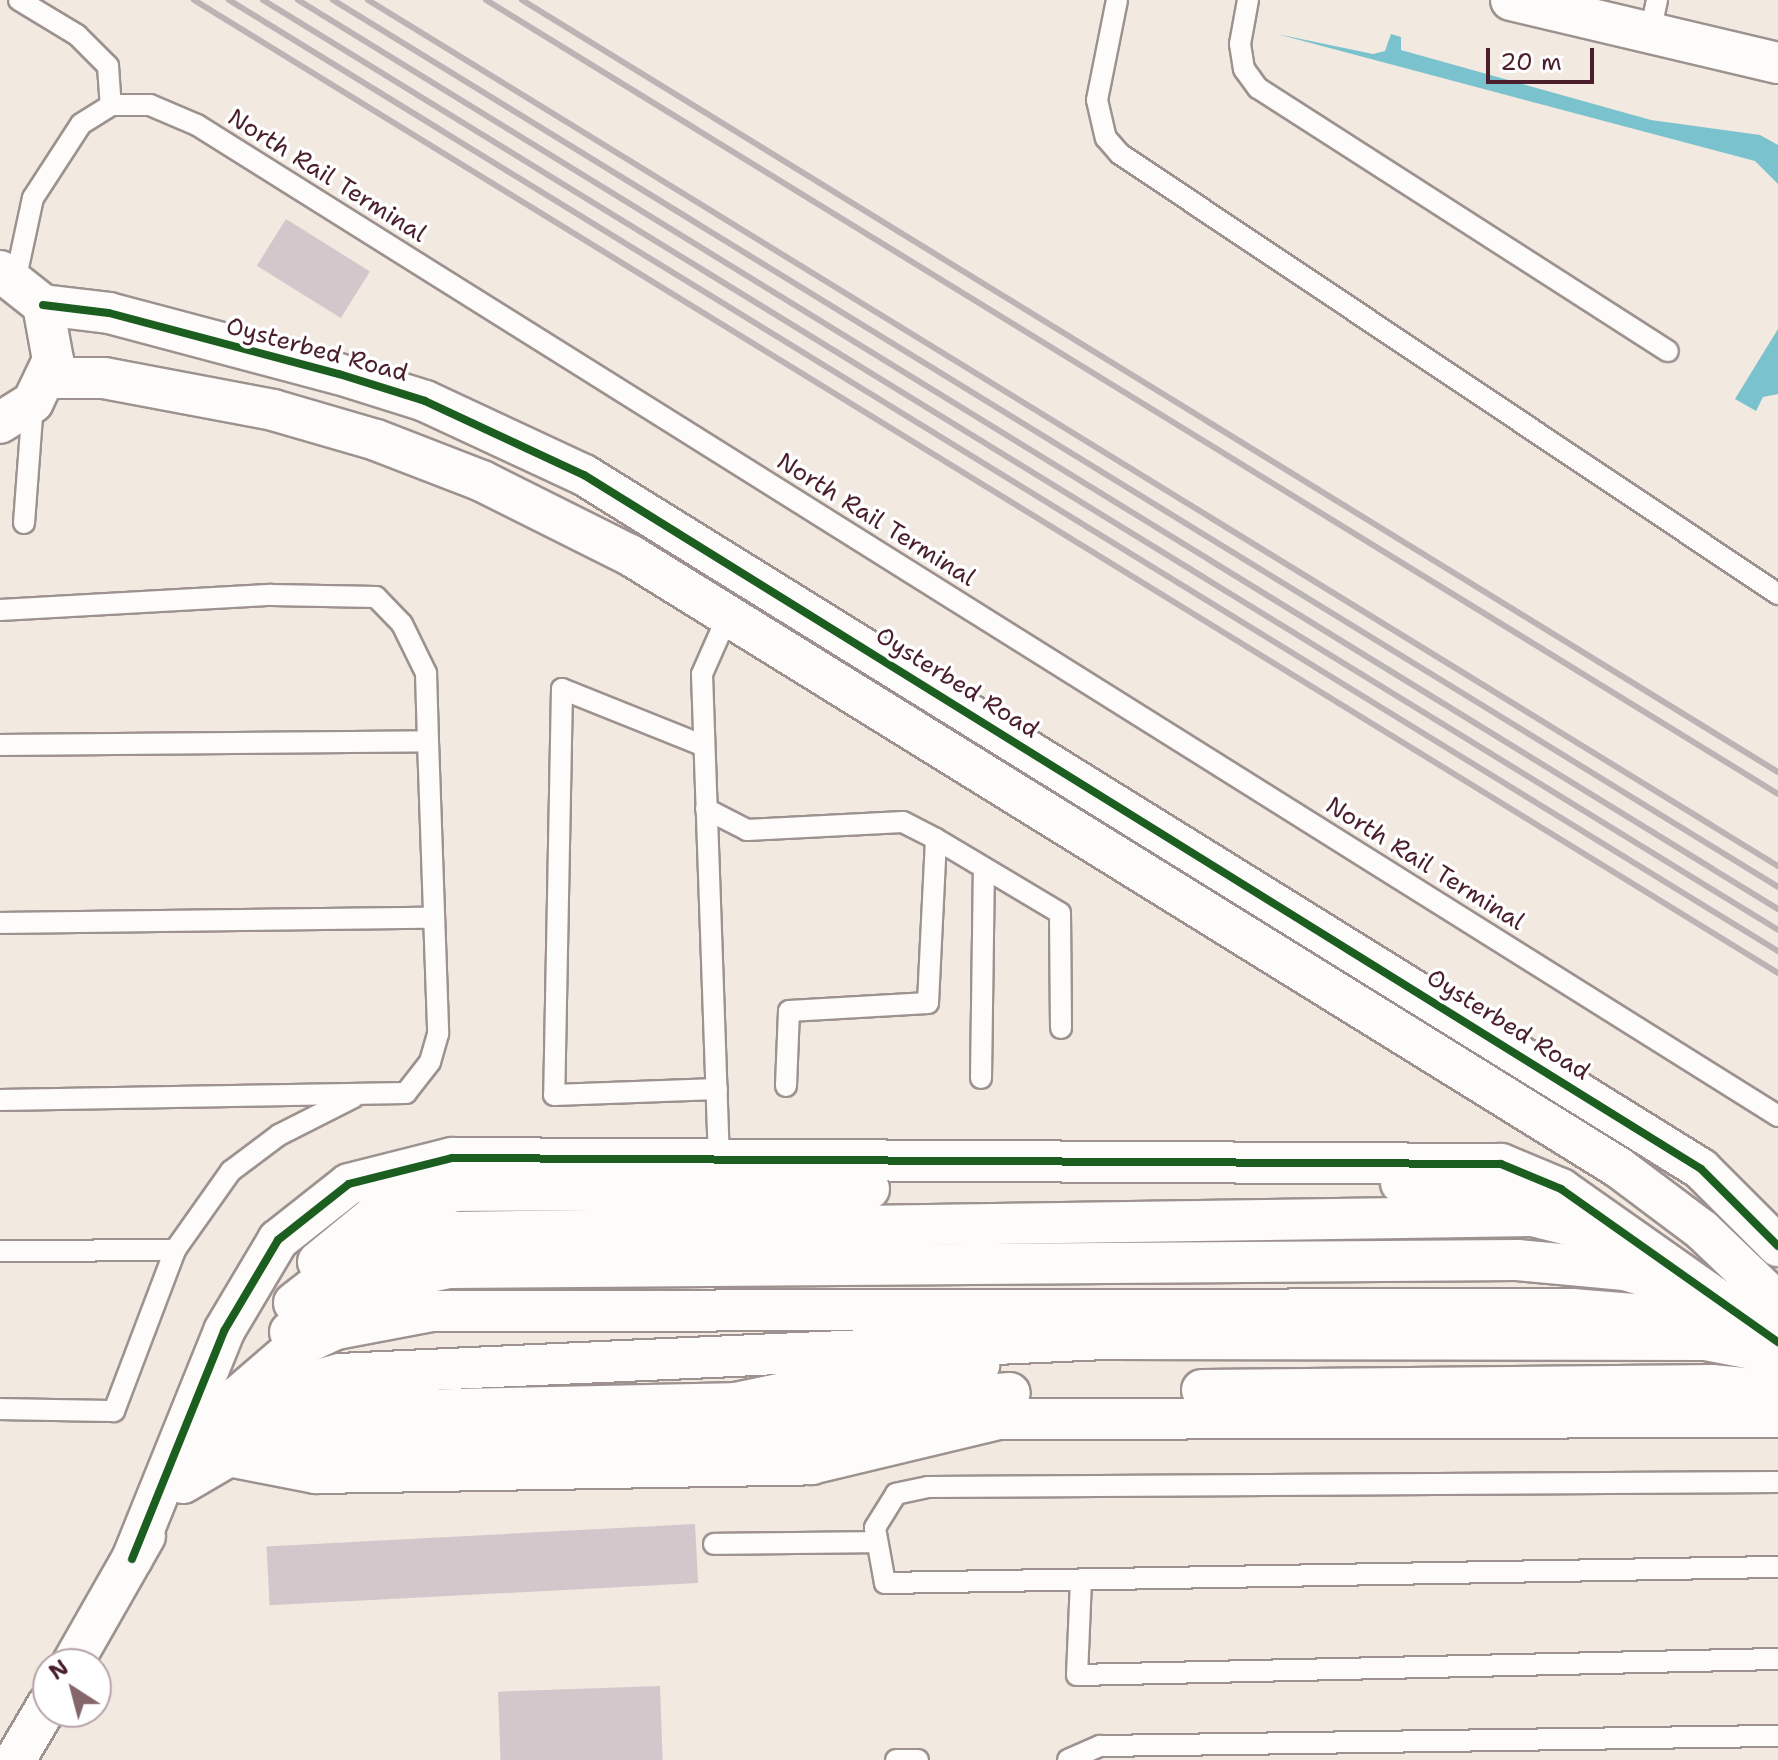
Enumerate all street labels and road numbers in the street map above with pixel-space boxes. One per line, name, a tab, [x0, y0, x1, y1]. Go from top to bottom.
street label: North Rail Terminal	[223, 103, 431, 249]
street label: Oysterbed Road	[223, 312, 411, 388]
street label: North Rail Terminal	[772, 447, 980, 593]
street label: Oysterbed Road	[870, 621, 1044, 745]
street label: North Rail Terminal	[1321, 791, 1529, 937]
street label: Oysterbed Road	[1421, 963, 1595, 1087]

